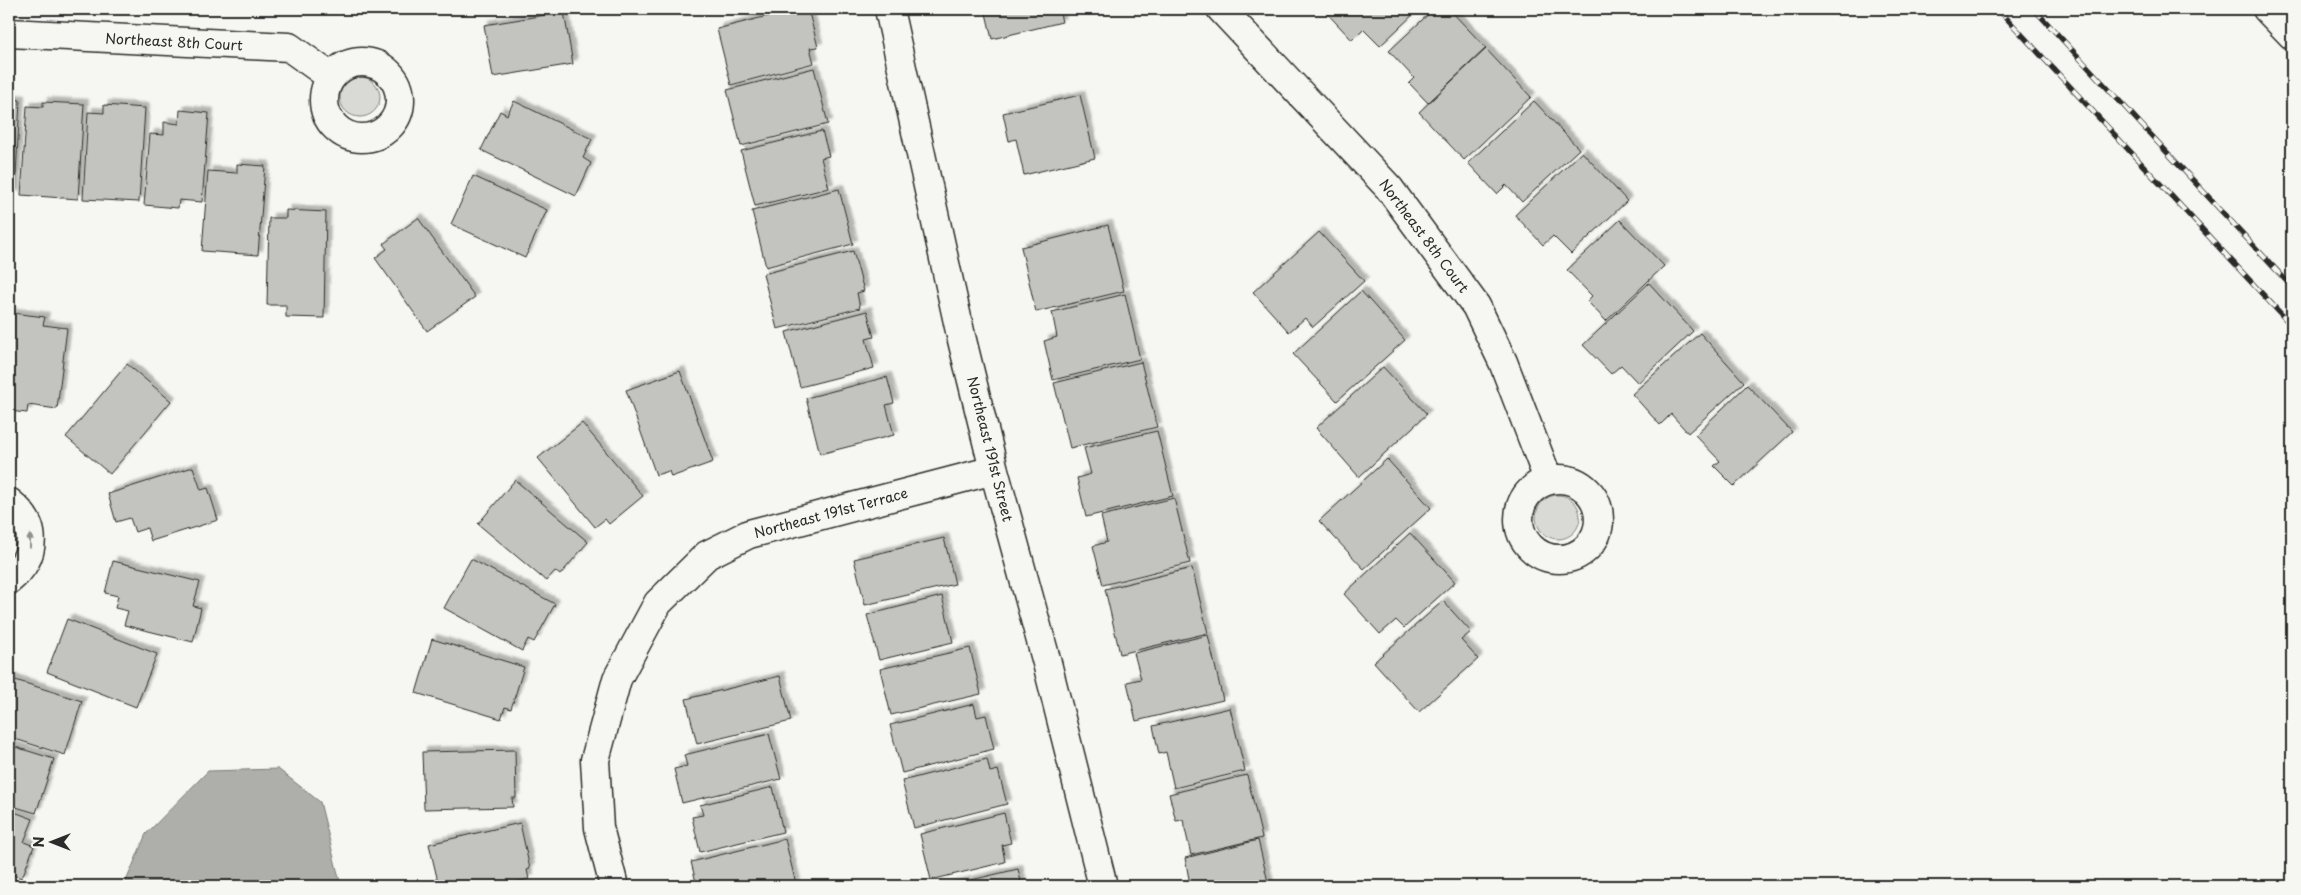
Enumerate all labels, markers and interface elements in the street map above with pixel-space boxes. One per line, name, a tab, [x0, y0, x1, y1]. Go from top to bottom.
street label: Northeast 8th Court	[105, 27, 244, 56]
street label: Northeast 8th Court	[1375, 174, 1474, 297]
street label: Northeast 191st Street	[962, 374, 1019, 524]
street label: Northeast 191st Terrace	[752, 482, 910, 543]
one-way arrow	[26, 533, 34, 549]
north arrow	[28, 818, 78, 868]
text: N	[28, 836, 49, 848]

